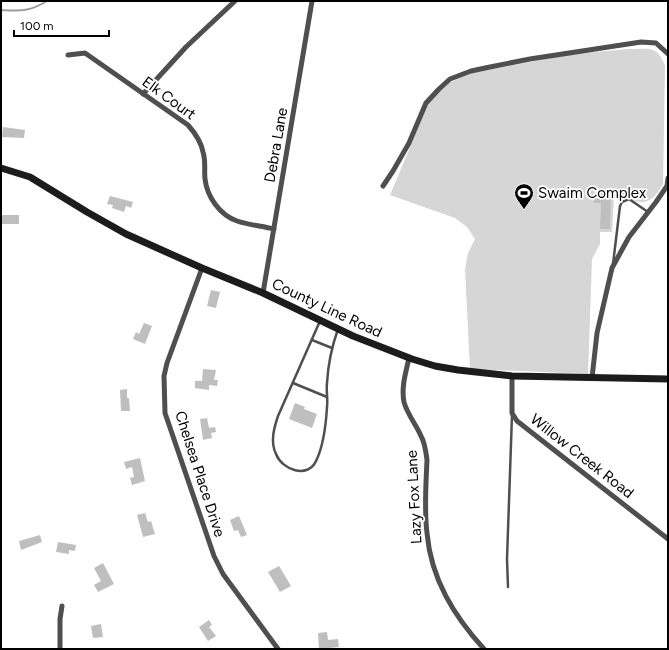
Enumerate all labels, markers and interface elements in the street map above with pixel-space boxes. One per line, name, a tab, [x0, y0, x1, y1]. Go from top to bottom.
scale bar	[14, 12, 109, 38]
text: 100 m	[20, 19, 54, 33]
street label: Elk Court	[139, 73, 200, 124]
street label: Debra Lane	[261, 106, 291, 184]
sports icon: Swaim Complex	[513, 182, 535, 210]
place label: Swaim Complex	[538, 184, 646, 202]
street label: County Line Road	[269, 275, 385, 341]
street label: Chelsea Place Drive	[171, 409, 229, 539]
street label: Willow Creek Road	[527, 410, 637, 502]
street label: Lazy Fox Lane	[403, 450, 425, 544]

